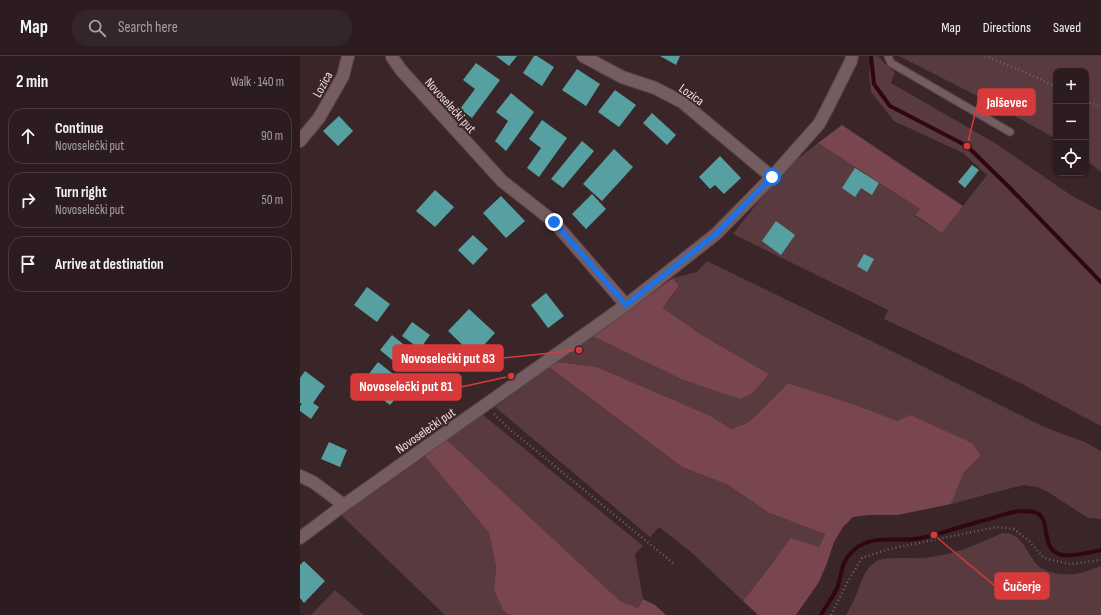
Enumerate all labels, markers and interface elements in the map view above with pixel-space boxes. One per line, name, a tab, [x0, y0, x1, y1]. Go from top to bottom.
search box	[72, 10, 352, 46]
text: Map	[20, 16, 48, 39]
icon: search	[86, 17, 108, 39]
text: Search here	[118, 18, 178, 37]
text: Map	[941, 19, 961, 36]
text: Directions	[983, 19, 1031, 36]
text: Saved	[1053, 19, 1081, 36]
map controls	[1053, 68, 1089, 176]
button: +	[1053, 68, 1089, 104]
street label: Lozica	[309, 69, 336, 100]
text: 2 min	[16, 72, 48, 92]
text: Walk · 140 m	[231, 74, 284, 90]
street label: Novoselečki put	[421, 75, 479, 137]
street label: Lozica	[676, 80, 707, 109]
callout: Jalševec	[978, 89, 1035, 115]
text: Jalševec	[986, 94, 1027, 111]
button: −	[1053, 104, 1089, 140]
text: Continue	[55, 119, 104, 138]
icon: ahead	[17, 125, 39, 147]
text: 90 m	[261, 128, 283, 144]
text: Novoselečki put	[55, 138, 124, 154]
button: locate	[1053, 140, 1089, 176]
route start	[763, 168, 781, 186]
text: Turn right	[55, 183, 107, 202]
icon: right	[17, 189, 39, 211]
text: 50 m	[262, 192, 283, 208]
text: Novoselečki put	[55, 202, 124, 218]
route end	[545, 213, 563, 231]
icon: arrive	[17, 253, 39, 275]
text: Arrive at destination	[55, 255, 164, 274]
callout: Novoselečki put 83	[393, 345, 503, 371]
text: Novoselečki put 83	[401, 350, 495, 367]
callout: Novoselečki put 81	[351, 374, 461, 400]
text: Novoselečki put 81	[359, 378, 453, 395]
street label: Novoselečki put	[393, 404, 459, 457]
callout: Čučerje	[995, 573, 1049, 599]
text: Čučerje	[1003, 578, 1041, 595]

